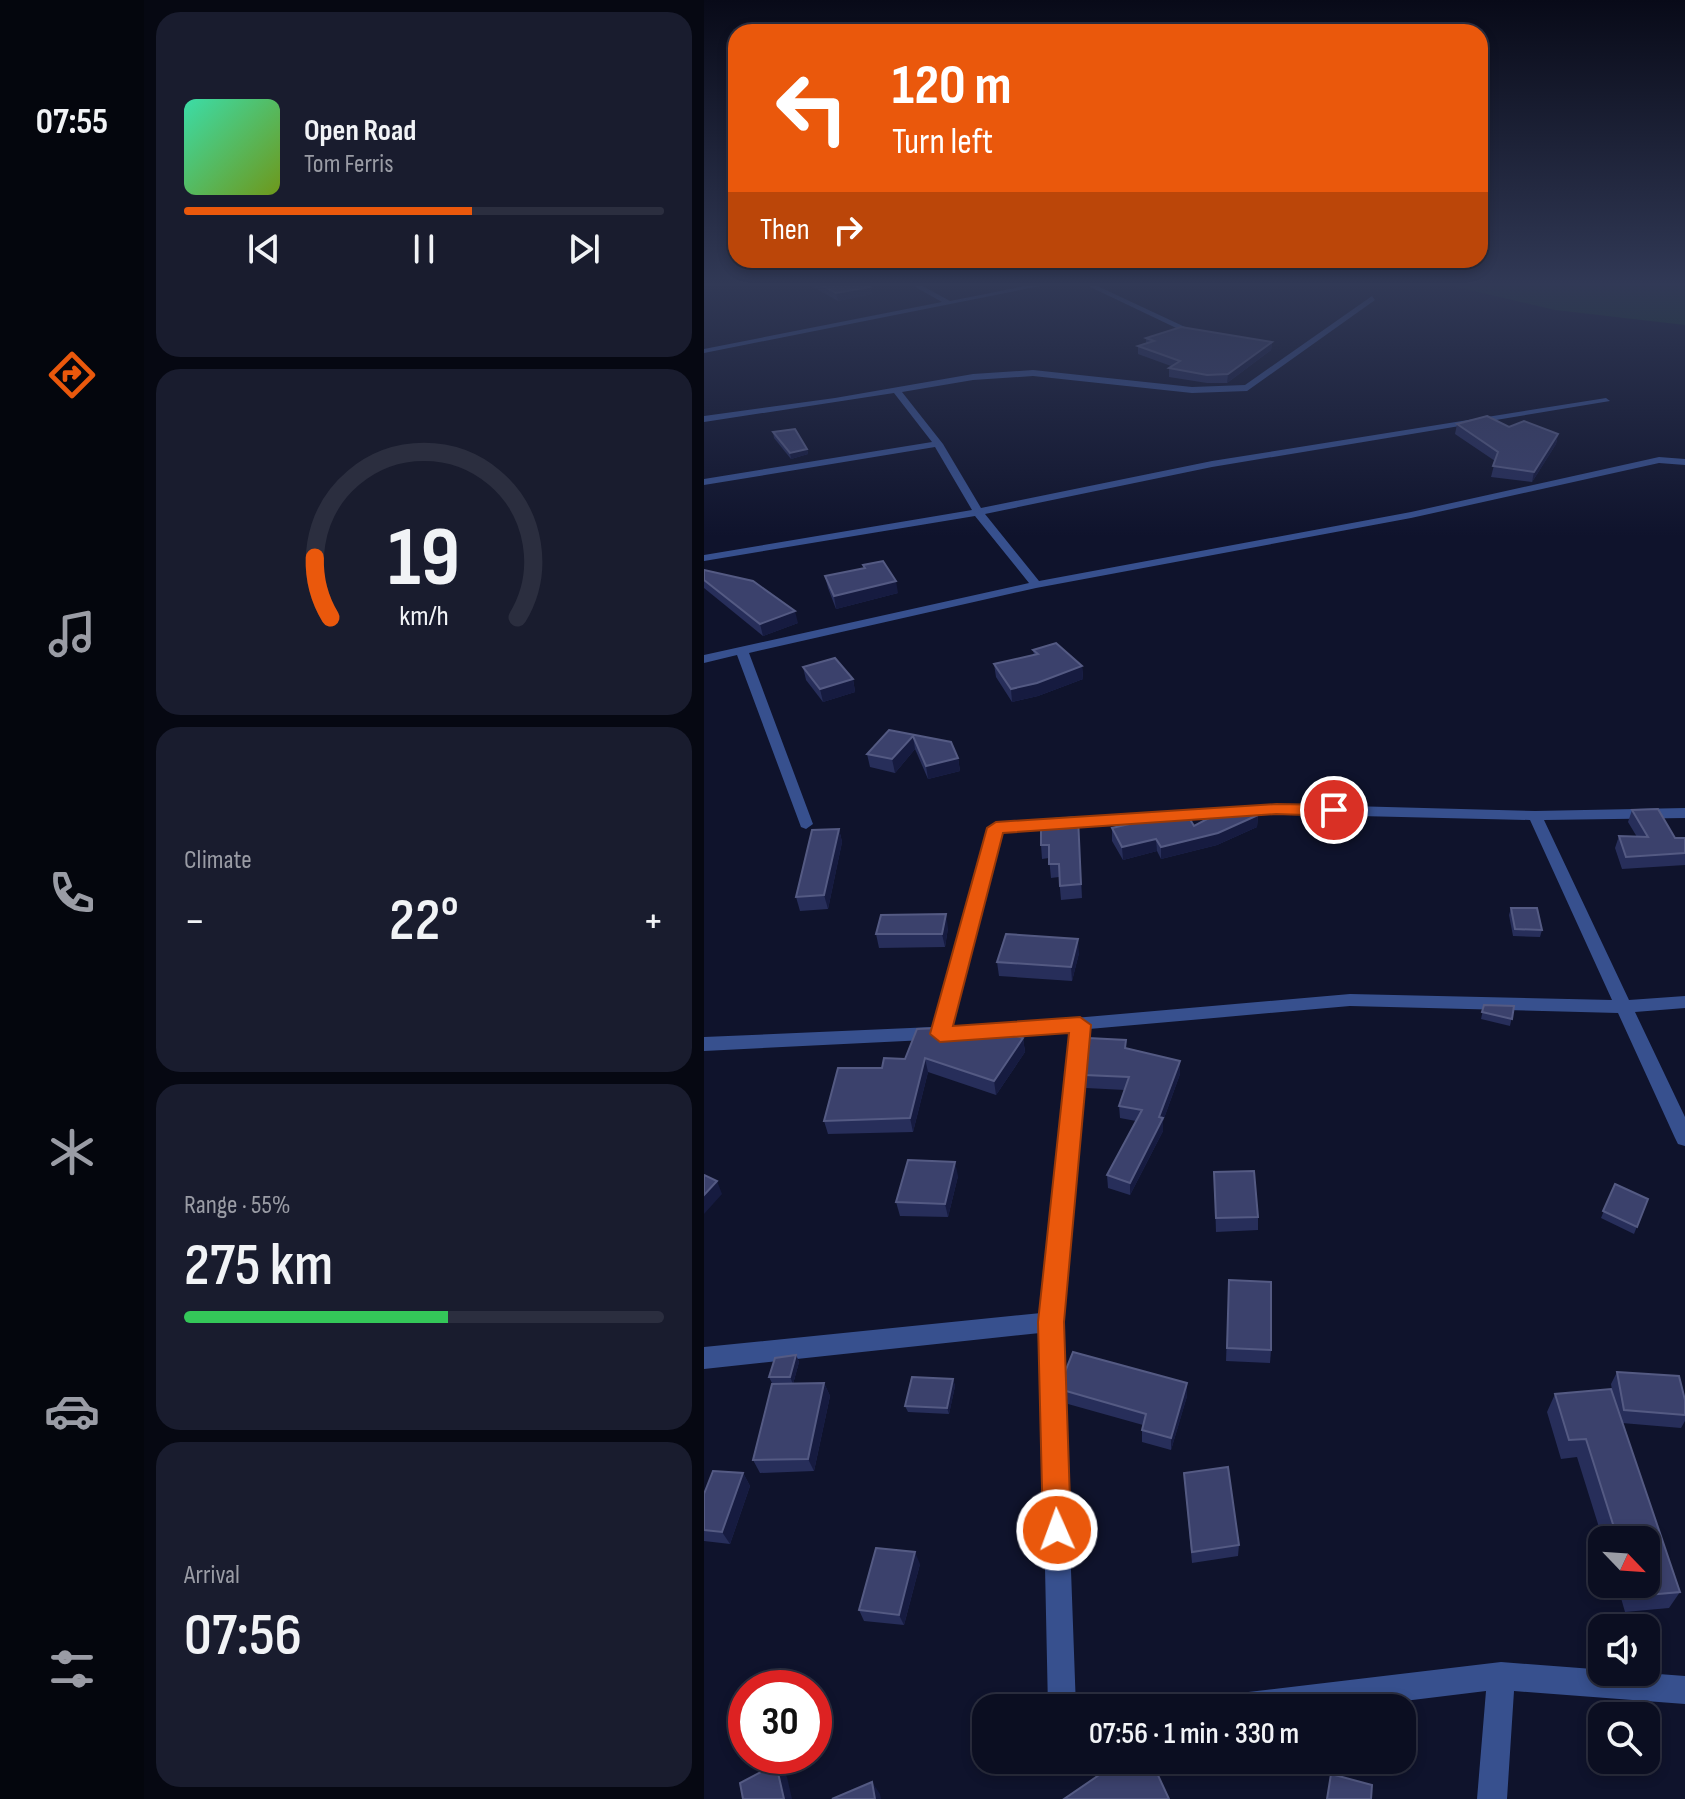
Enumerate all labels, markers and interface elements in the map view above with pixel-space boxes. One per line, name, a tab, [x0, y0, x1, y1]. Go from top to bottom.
text: 120 m	[892, 53, 1012, 120]
icon: left	[760, 56, 864, 160]
text: 07:55	[36, 101, 108, 144]
text: Open Road	[304, 113, 416, 149]
text: Turn left	[892, 121, 993, 164]
text: Tom Ferris	[304, 149, 394, 180]
icon: right	[826, 208, 870, 252]
text: Then	[760, 212, 810, 248]
icon: previous	[242, 227, 286, 271]
icon: pause	[402, 227, 446, 271]
icon: next	[562, 227, 606, 271]
icon: directions	[44, 347, 100, 403]
text: 19	[388, 509, 460, 609]
text: km/h	[399, 599, 449, 634]
icon: music	[44, 606, 100, 662]
pin	[1300, 776, 1368, 844]
icon: arrive	[1312, 788, 1356, 832]
text: Climate	[184, 845, 252, 876]
icon: phone	[44, 865, 100, 921]
text: 22°	[389, 885, 459, 957]
text: −	[184, 895, 206, 948]
text: +	[642, 895, 664, 948]
icon: climate	[44, 1124, 100, 1180]
text: Range · 55%	[184, 1190, 291, 1221]
text: 275 km	[184, 1230, 333, 1302]
icon: car	[44, 1383, 100, 1439]
position arrow	[1015, 1488, 1099, 1572]
north arrow	[1588, 1526, 1660, 1598]
map controls	[1588, 1526, 1660, 1774]
text: Arrival	[184, 1560, 240, 1591]
text: 07:56	[184, 1600, 302, 1672]
button: sound	[1588, 1614, 1660, 1686]
icon: filters	[44, 1641, 100, 1697]
speed limit sign: 30	[728, 1670, 832, 1774]
button: search	[1588, 1702, 1660, 1774]
text: 07:56 · 1 min · 330 m	[1089, 1716, 1299, 1752]

